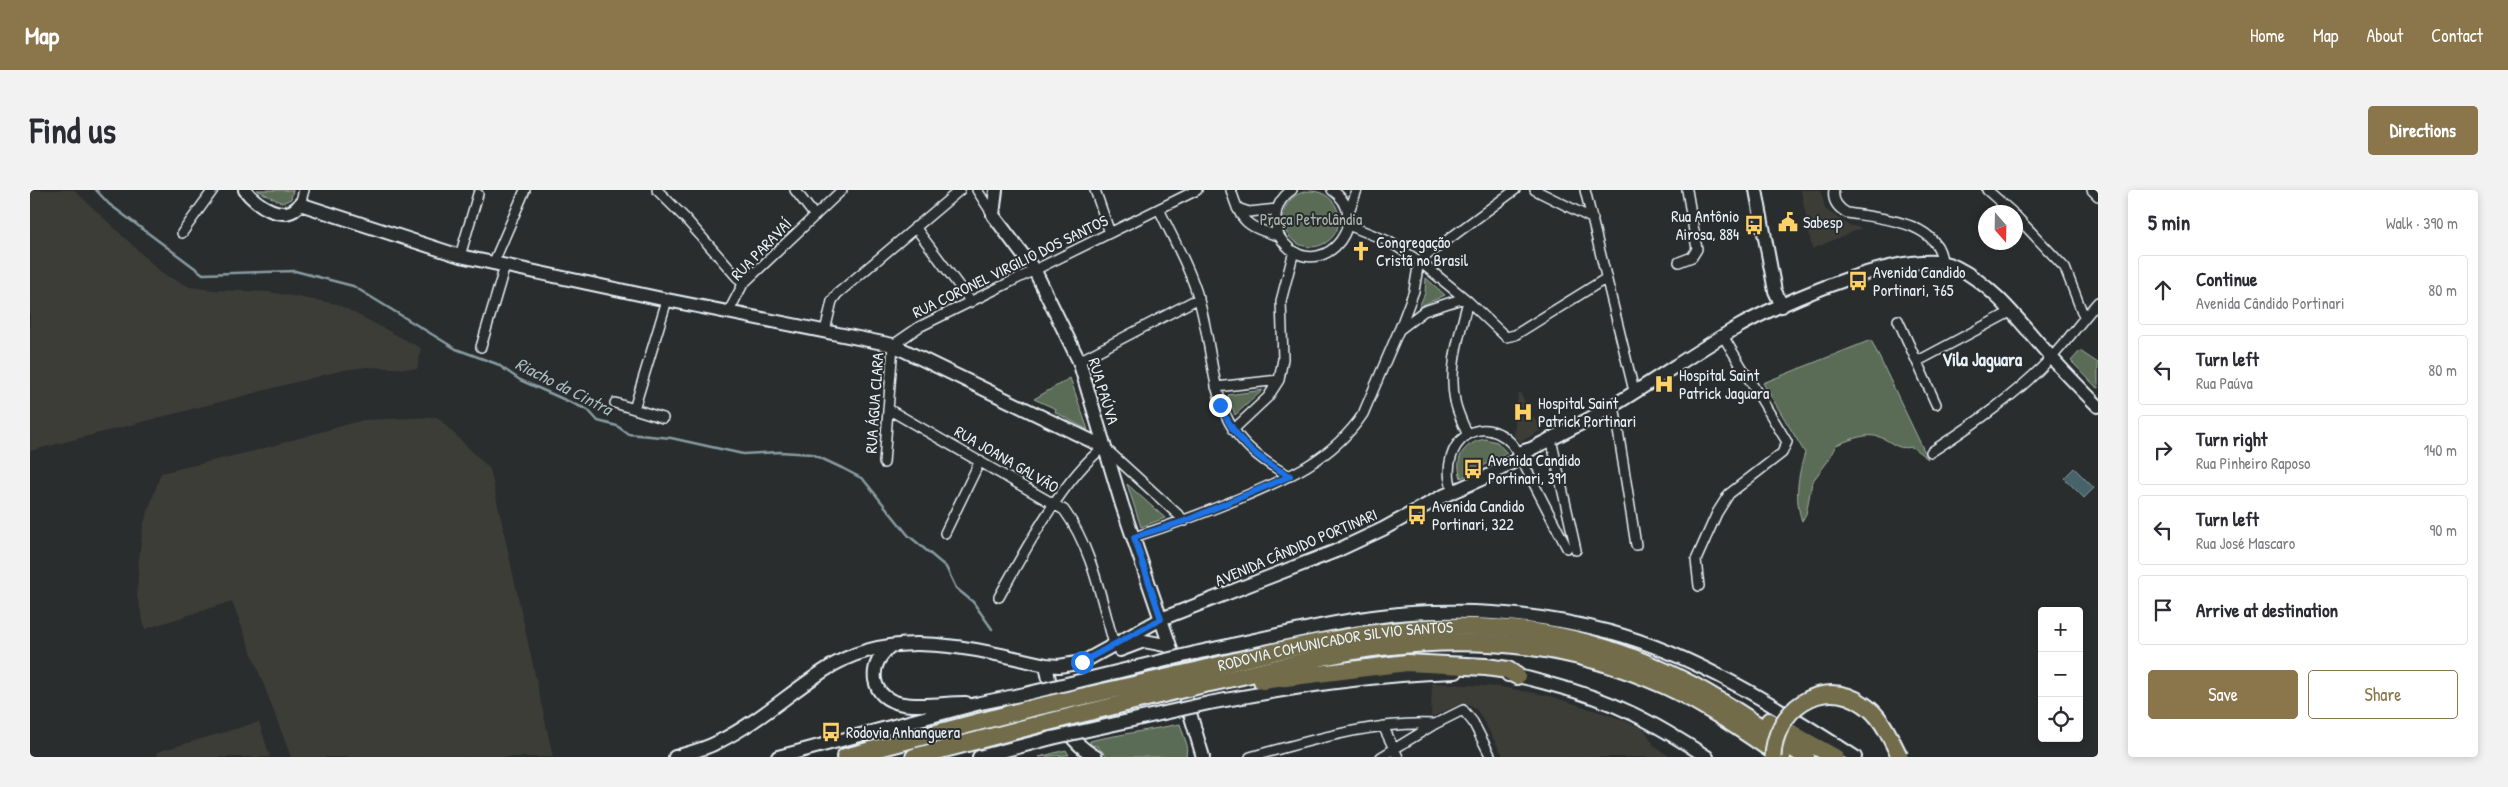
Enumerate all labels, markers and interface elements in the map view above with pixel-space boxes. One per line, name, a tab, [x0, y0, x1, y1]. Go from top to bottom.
text: Map	[25, 19, 59, 51]
text: Home	[2250, 23, 2285, 48]
text: Map	[2313, 23, 2338, 48]
text: About	[2366, 23, 2403, 48]
text: Contact	[2431, 23, 2483, 48]
button: Directions	[2368, 106, 2478, 155]
text: Find us	[30, 107, 116, 154]
place label: Rua Antônio Airosa, 884	[1671, 205, 1740, 245]
north arrow	[1978, 205, 2023, 250]
park label: Praça Petrolândia	[1260, 208, 1362, 230]
text: 5 min	[2148, 208, 2190, 237]
street label: RUA CORONEL VIRGILIO DOS SANTOS	[908, 209, 1112, 323]
public building icon: Sabesp	[1777, 211, 1799, 233]
place label: Sabesp	[1803, 211, 1843, 233]
text: Walk · 390 m	[2386, 212, 2458, 234]
street label: RUA PARAVAÍ	[726, 213, 796, 285]
bus stop icon: Rua Antônio Airosa, 884	[1743, 214, 1765, 236]
place label: Congregação Cristã no Brasil	[1376, 231, 1469, 271]
church icon: Congregação Cristã no Brasil	[1350, 240, 1372, 262]
place label: Avenida Candido Portinari, 765	[1873, 261, 1966, 301]
text: Continue	[2196, 266, 2257, 292]
bus stop icon: Avenida Candido Portinari, 765	[1847, 270, 1869, 292]
icon: ahead	[2149, 276, 2177, 304]
text: 80 m	[2428, 279, 2457, 301]
text: Avenida Cândido Portinari	[2196, 292, 2345, 314]
text: Turn left	[2196, 346, 2259, 372]
district label: Vila Jaguara	[1942, 347, 2023, 373]
water label: Riacho da Cintra	[511, 351, 618, 422]
street label: RUA ÁGUA CLARA	[860, 352, 889, 454]
street label: RUA PAÚVA	[1083, 355, 1125, 427]
icon: left	[2149, 356, 2177, 384]
text: 80 m	[2428, 359, 2457, 381]
place label: Hospital Saint Patrick Jaguara	[1679, 364, 1769, 404]
text: Rua Paúva	[2196, 372, 2253, 394]
hospital icon: Hospital Saint Patrick Jaguara	[1653, 373, 1675, 395]
place label: Hospital Saint Patrick Portinari	[1538, 392, 1636, 432]
route end	[1209, 394, 1232, 417]
hospital icon: Hospital Saint Patrick Portinari	[1512, 401, 1534, 423]
street label: RUA JOANA GALVÃO	[951, 420, 1063, 498]
text: Turn right	[2196, 426, 2267, 452]
icon: right	[2149, 436, 2177, 464]
text: 140 m	[2423, 439, 2457, 461]
place label: Avenida Candido Portinari, 391	[1488, 449, 1581, 489]
text: Rua Pinheiro Raposo	[2196, 452, 2311, 474]
bus stop icon: Avenida Candido Portinari, 391	[1462, 458, 1484, 480]
place label: Avenida Candido Portinari, 322	[1432, 495, 1525, 535]
street label: AVENIDA CÂNDIDO PORTINARI	[1211, 503, 1381, 591]
bus stop icon: Avenida Candido Portinari, 322	[1406, 504, 1428, 526]
text: Turn left	[2196, 506, 2259, 532]
icon: left	[2149, 516, 2177, 544]
text: 90 m	[2429, 519, 2457, 541]
text: Rua José Mascaro	[2196, 532, 2295, 554]
icon: arrive	[2149, 596, 2177, 624]
text: Arrive at destination	[2196, 597, 2338, 623]
map controls	[2038, 607, 2083, 742]
button: +	[2038, 607, 2083, 652]
street label: RODOVIA COMUNICADOR SILVIO SANTOS	[1215, 616, 1454, 676]
route start	[1071, 651, 1094, 674]
button: −	[2038, 652, 2083, 697]
button: Save	[2148, 670, 2298, 719]
button: Share	[2308, 670, 2458, 719]
button: locate	[2038, 697, 2083, 742]
bus stop icon: Rodovia Anhanguera	[820, 721, 842, 743]
place label: Rodovia Anhanguera	[846, 721, 960, 743]

